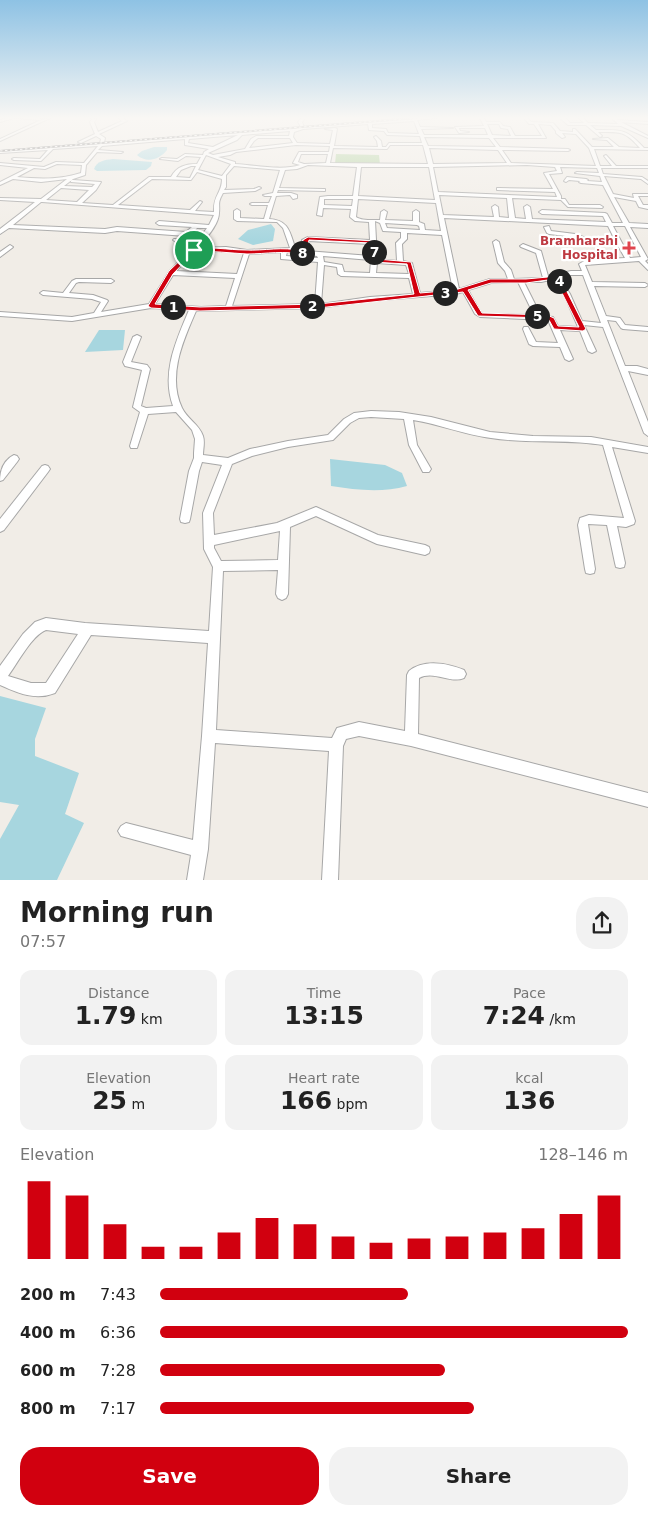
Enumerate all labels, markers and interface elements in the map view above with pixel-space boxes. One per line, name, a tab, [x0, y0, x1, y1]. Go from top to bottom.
pin	[173, 229, 215, 271]
place label: Bramharshi Hospital	[540, 234, 618, 262]
icon: arrive	[180, 236, 208, 264]
pin: 8	[290, 240, 314, 266]
pin: 7	[362, 240, 386, 264]
marker: Bramharshi Hospital	[622, 241, 636, 255]
text: 7	[370, 244, 379, 260]
text: 8	[298, 245, 307, 261]
pin: 4	[546, 268, 572, 294]
text: 4	[555, 273, 564, 289]
pin: 3	[432, 280, 458, 306]
text: 3	[441, 285, 450, 301]
pin: 1	[160, 294, 186, 320]
pin: 2	[300, 294, 324, 318]
text: 2	[308, 298, 317, 314]
text: 1	[169, 299, 178, 315]
pin: 5	[524, 304, 550, 328]
text: 5	[533, 308, 542, 324]
text: Morning run	[20, 896, 214, 929]
button: share	[576, 897, 628, 949]
text: 07:57	[20, 932, 66, 951]
text: Distance	[88, 985, 149, 1001]
text: Time	[307, 985, 341, 1001]
text: Pace	[513, 985, 546, 1001]
text: 1.79	[75, 1001, 136, 1030]
text: 13:15	[284, 1001, 364, 1030]
text: 7:24	[483, 1001, 545, 1030]
text: km	[136, 1011, 163, 1027]
text: /km	[545, 1011, 576, 1027]
text: Elevation	[86, 1070, 151, 1086]
text: Heart rate	[288, 1070, 360, 1086]
text: kcal	[515, 1070, 543, 1086]
text: 25	[92, 1086, 127, 1115]
text: 166	[280, 1086, 332, 1115]
text: 136	[503, 1086, 555, 1115]
text: m	[127, 1096, 145, 1112]
text: bpm	[332, 1096, 368, 1112]
text: Elevation	[20, 1145, 94, 1164]
text: 128–146 m	[538, 1145, 628, 1164]
text: 200 m	[20, 1285, 76, 1304]
text: 7:43	[100, 1285, 136, 1304]
text: 400 m	[20, 1323, 76, 1342]
text: 6:36	[100, 1323, 136, 1342]
text: 600 m	[20, 1361, 76, 1380]
text: 7:28	[100, 1361, 136, 1380]
text: 800 m	[20, 1399, 76, 1418]
text: 7:17	[100, 1399, 136, 1418]
button: Save	[20, 1447, 319, 1505]
button: Share	[329, 1447, 628, 1505]

